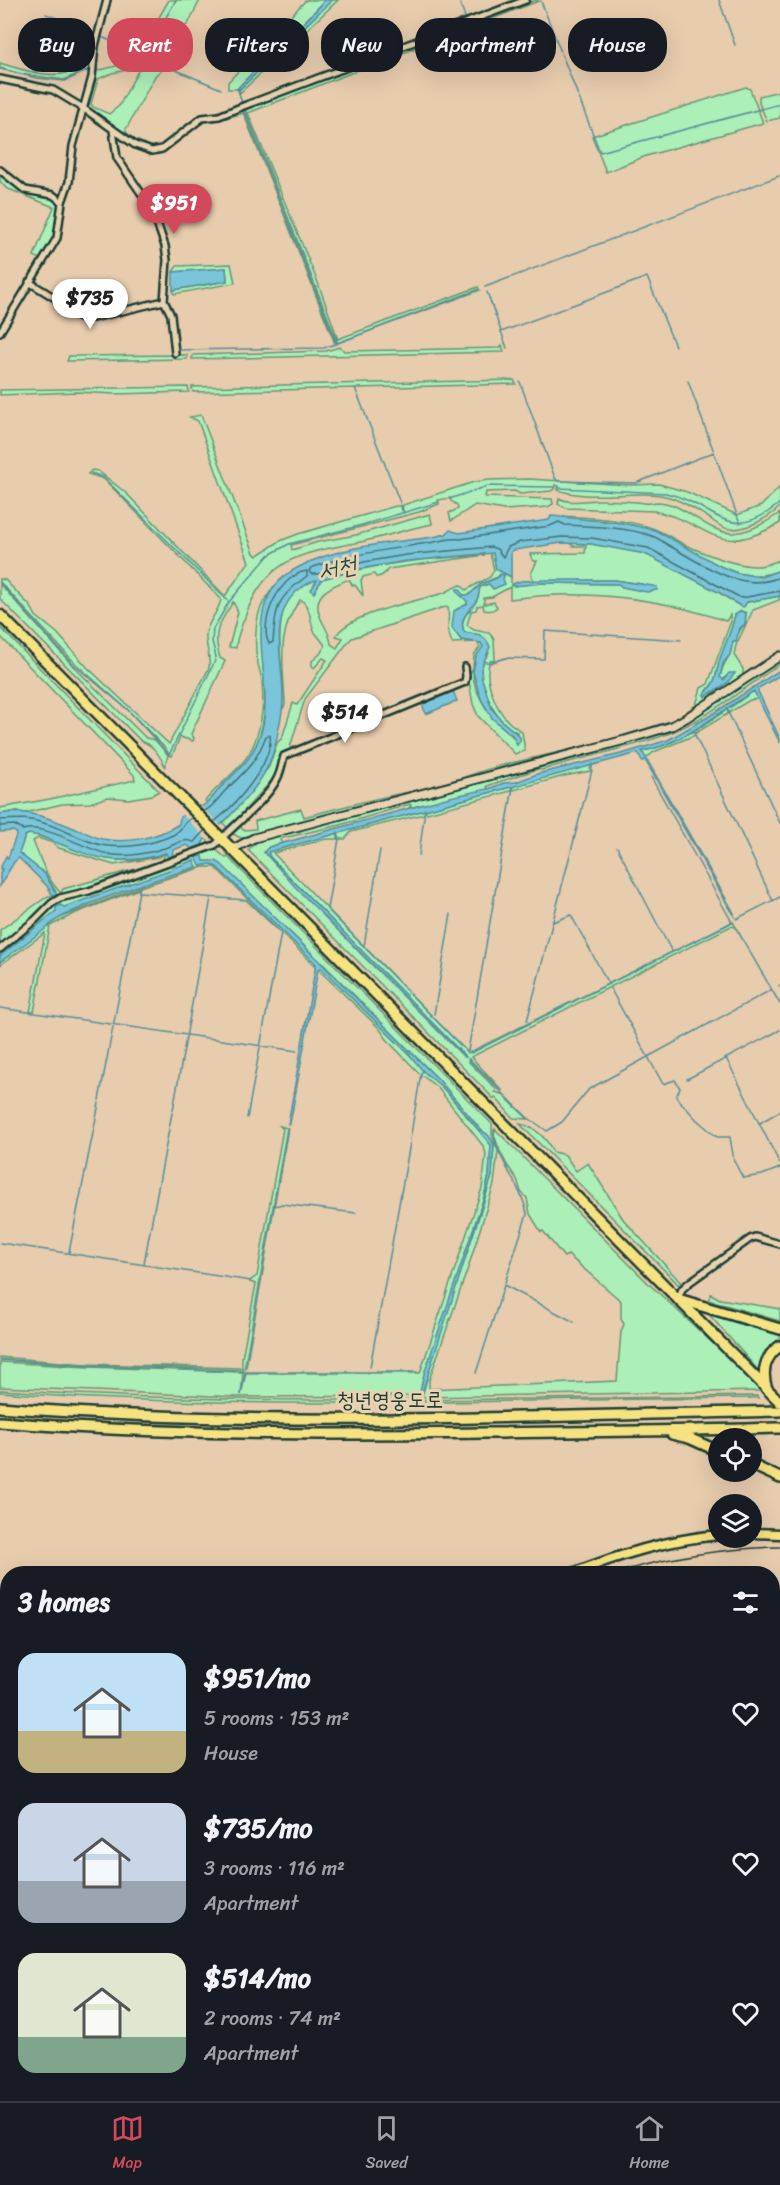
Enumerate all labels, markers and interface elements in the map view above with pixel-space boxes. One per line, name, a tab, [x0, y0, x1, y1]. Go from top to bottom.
chip: Buy	[18, 18, 95, 72]
chip: Rent	[107, 18, 193, 72]
chip: Filters	[205, 18, 309, 72]
chip: New	[321, 18, 403, 72]
chip: Apartment	[415, 18, 556, 72]
chip: House	[568, 18, 667, 72]
pin: $951	[138, 184, 210, 235]
text: $951	[151, 186, 197, 221]
pin: $735	[54, 279, 126, 330]
text: $735	[66, 281, 114, 316]
water label: 서천	[314, 543, 363, 593]
pin: $514	[309, 693, 381, 744]
text: $514	[322, 695, 368, 730]
street label: 청년영웅도로	[337, 1380, 443, 1419]
map controls	[708, 1428, 762, 1548]
button: locate	[708, 1428, 762, 1482]
button: layers	[708, 1494, 762, 1548]
text: 3 homes	[18, 1579, 110, 1625]
icon: filters	[729, 1586, 762, 1619]
text: $951/mo	[204, 1655, 311, 1701]
icon: home	[66, 1677, 138, 1749]
icon: heart	[729, 1697, 762, 1730]
text: 5 rooms · 153 m²	[204, 1701, 349, 1736]
text: House	[204, 1736, 258, 1771]
text: $735/mo	[204, 1805, 313, 1851]
icon: home	[66, 1827, 138, 1899]
icon: heart	[729, 1847, 762, 1880]
text: 3 rooms · 116 m²	[204, 1851, 345, 1886]
text: Apartment	[204, 1886, 298, 1921]
text: $514/mo	[204, 1955, 311, 2001]
icon: home	[66, 1977, 138, 2049]
icon: heart	[729, 1997, 762, 2030]
text: 2 rooms · 74 m²	[204, 2001, 341, 2036]
text: Apartment	[204, 2036, 298, 2071]
tab: Map	[111, 2112, 144, 2177]
tab: Saved	[365, 2112, 408, 2177]
tab: Home	[629, 2112, 669, 2177]

